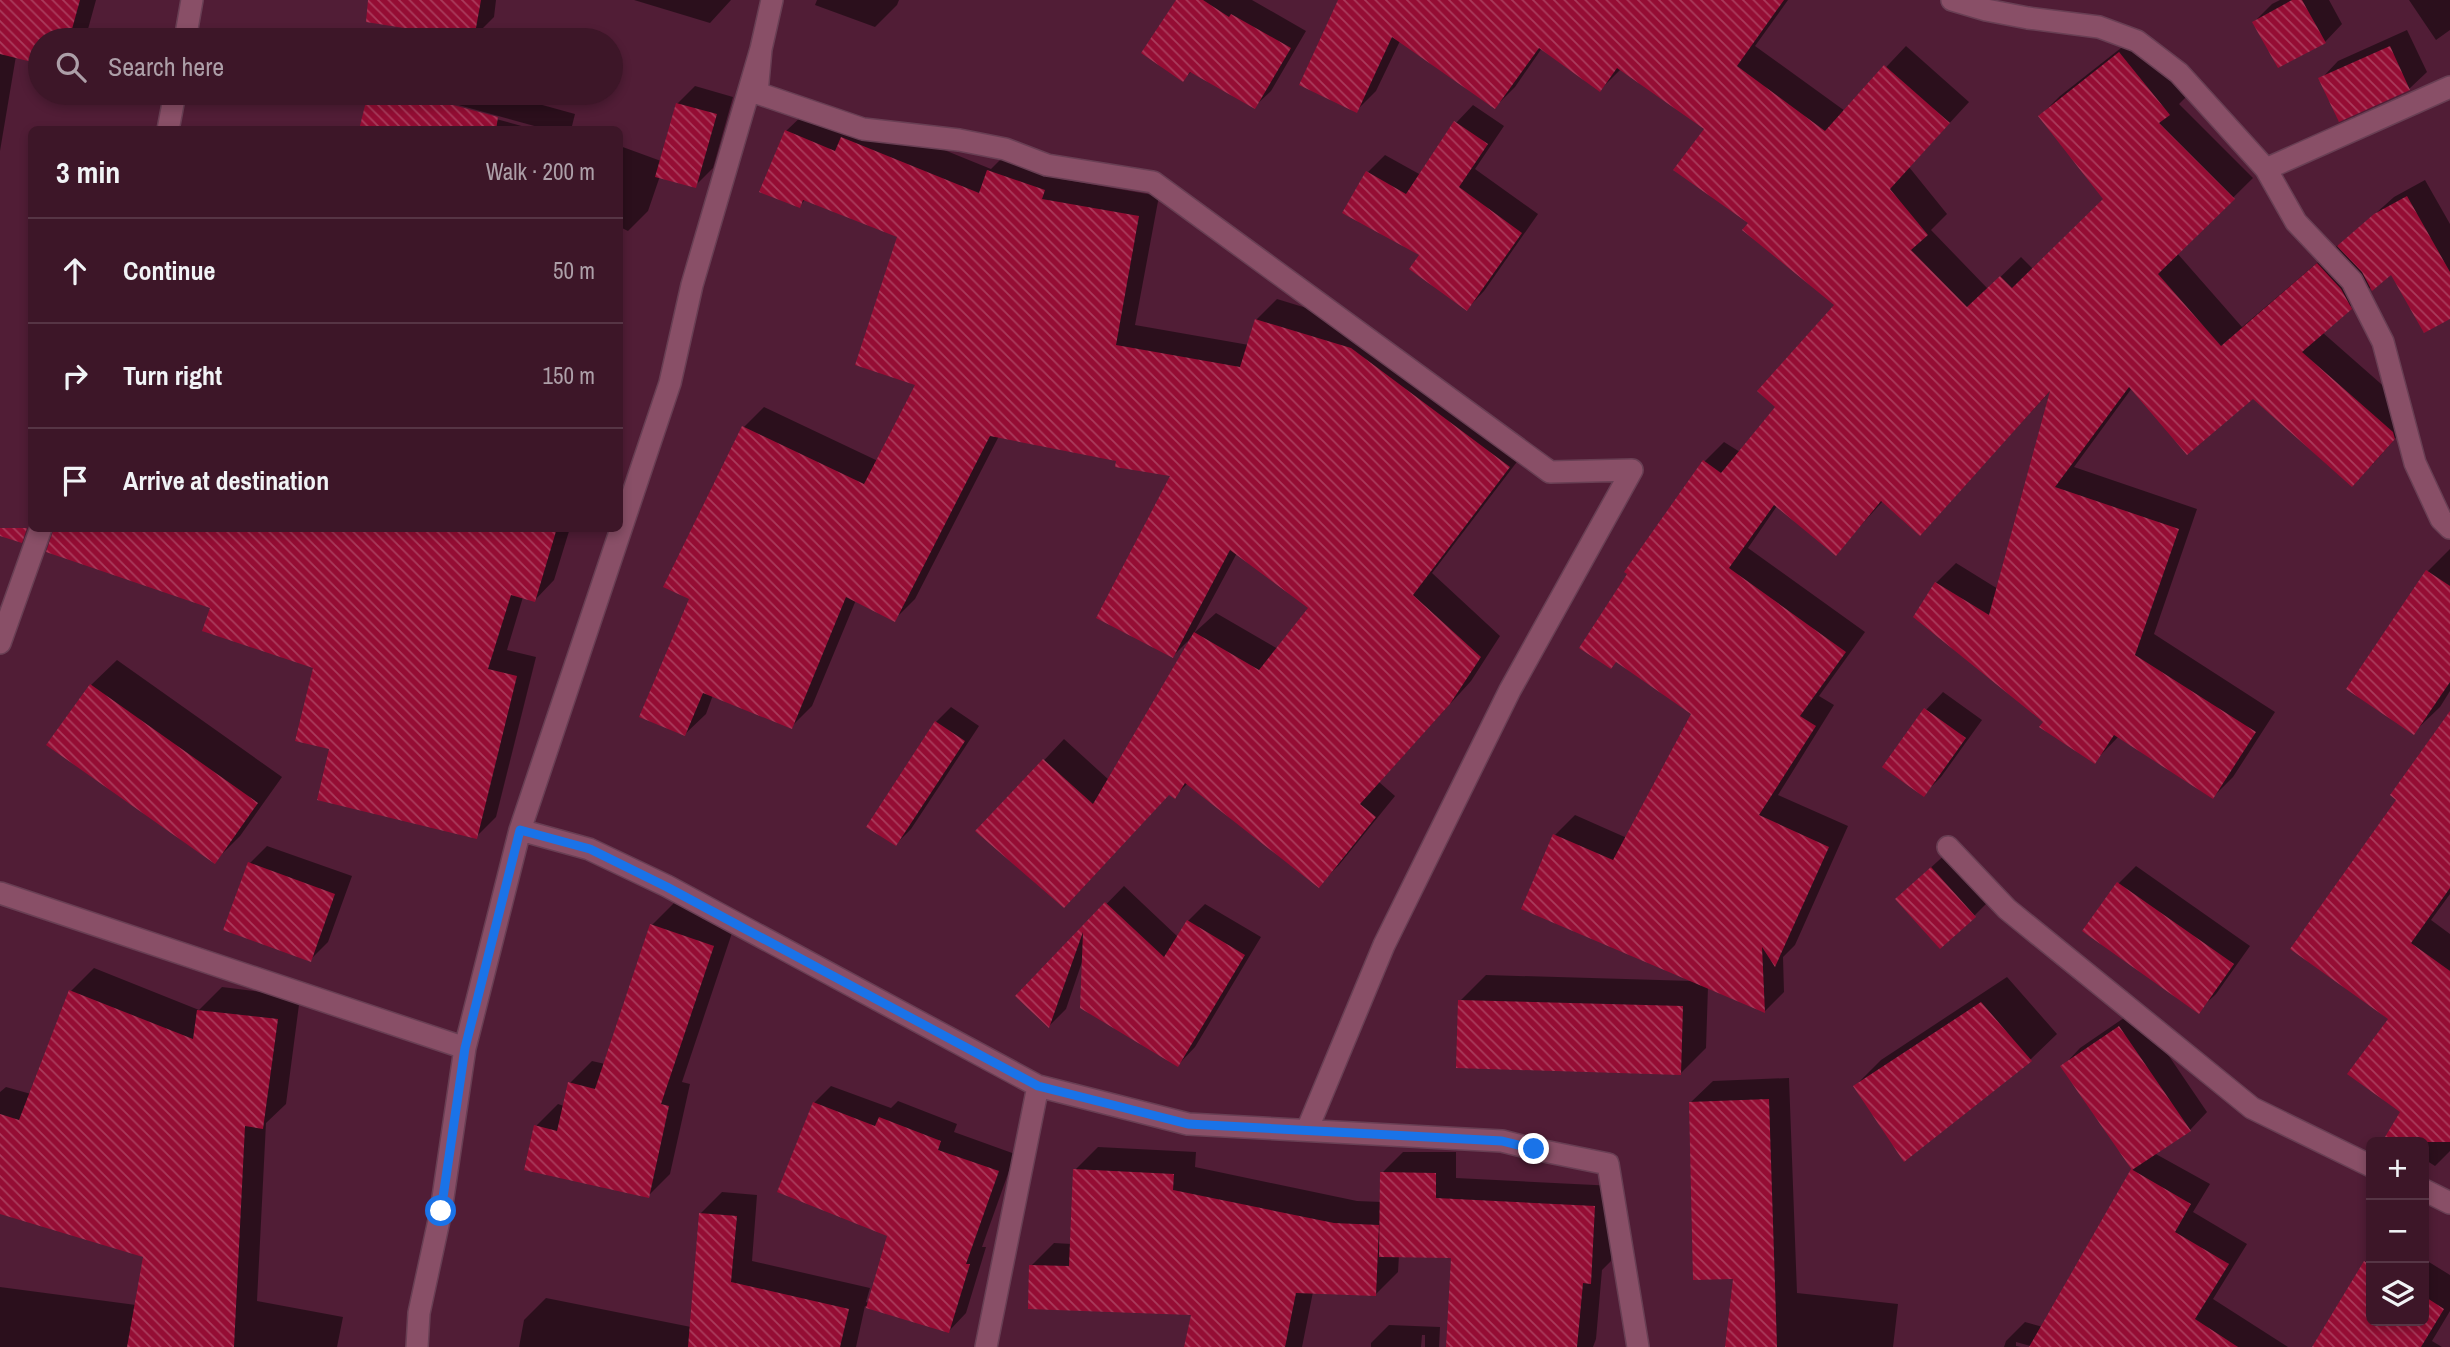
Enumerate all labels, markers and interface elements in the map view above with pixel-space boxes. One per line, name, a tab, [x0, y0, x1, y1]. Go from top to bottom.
search box	[28, 28, 623, 105]
icon: search	[52, 48, 90, 86]
text: Search here	[108, 49, 224, 84]
text: 3 min	[56, 152, 120, 192]
text: Walk · 200 m	[486, 156, 595, 187]
icon: ahead	[56, 252, 94, 290]
text: Continue	[123, 253, 215, 288]
text: 50 m	[553, 255, 595, 286]
icon: right	[56, 357, 94, 395]
text: Turn right	[123, 358, 222, 393]
text: 150 m	[543, 360, 595, 391]
icon: arrive	[56, 462, 94, 500]
text: Arrive at destination	[123, 463, 329, 498]
route end	[1518, 1133, 1549, 1164]
map controls	[2366, 1137, 2429, 1326]
button: +	[2366, 1137, 2429, 1200]
route start	[425, 1195, 456, 1226]
button: −	[2366, 1200, 2429, 1263]
button: layers	[2366, 1263, 2429, 1326]

